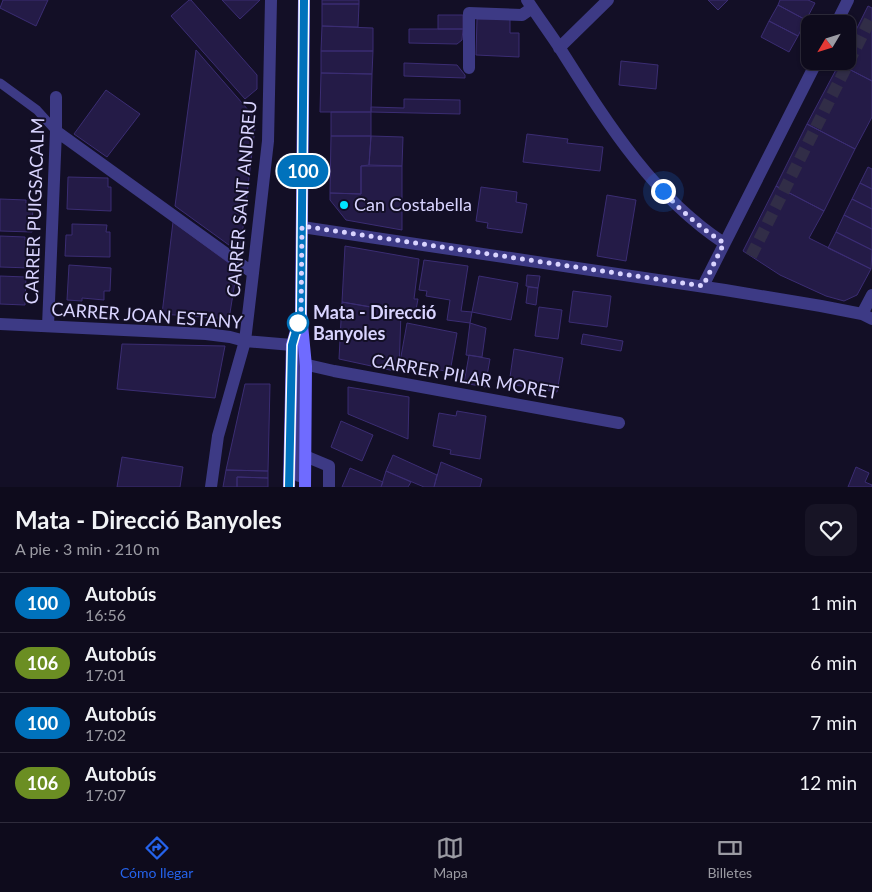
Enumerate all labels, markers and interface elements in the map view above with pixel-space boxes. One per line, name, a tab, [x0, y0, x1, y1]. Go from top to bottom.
north arrow	[801, 15, 856, 70]
map controls	[801, 15, 856, 70]
street label: CARRER SANT ANDREU	[221, 100, 261, 298]
street label: CARRER PUIGSACALM	[20, 117, 48, 305]
line badge: 100	[274, 155, 332, 187]
text: 100	[287, 160, 319, 182]
your location	[651, 179, 676, 204]
place label: Can Costabella	[354, 193, 472, 215]
marker: Can Costabella	[338, 199, 350, 211]
street label: CARRER JOAN ESTANY	[51, 297, 244, 333]
place label: Mata - Direcció Banyoles	[313, 301, 436, 344]
marker: Mata - Direcció Banyoles	[287, 312, 309, 334]
street label: CARRER PILAR MORET	[370, 349, 561, 403]
button: heart	[805, 504, 857, 556]
text: Mata - Direcció Banyoles	[15, 505, 282, 534]
text: A pie · 3 min · 210 m	[15, 539, 160, 558]
text: Autobús	[85, 582, 156, 605]
text: 1 min	[810, 591, 857, 614]
text: 100	[27, 592, 58, 614]
text: 16:56	[85, 605, 126, 624]
text: Autobús	[85, 642, 156, 665]
text: 6 min	[810, 651, 857, 674]
text: 106	[27, 652, 58, 674]
text: 17:01	[85, 665, 126, 684]
text: Autobús	[85, 702, 156, 725]
text: 7 min	[810, 711, 857, 734]
text: 100	[27, 712, 58, 734]
text: 17:02	[85, 725, 126, 744]
text: Autobús	[85, 762, 156, 785]
text: 12 min	[799, 771, 857, 794]
text: 106	[27, 772, 58, 794]
text: 17:07	[85, 785, 126, 804]
tab: Cómo llegar	[120, 834, 193, 881]
tab: Mapa	[433, 834, 468, 881]
tab: Billetes	[707, 834, 752, 881]

